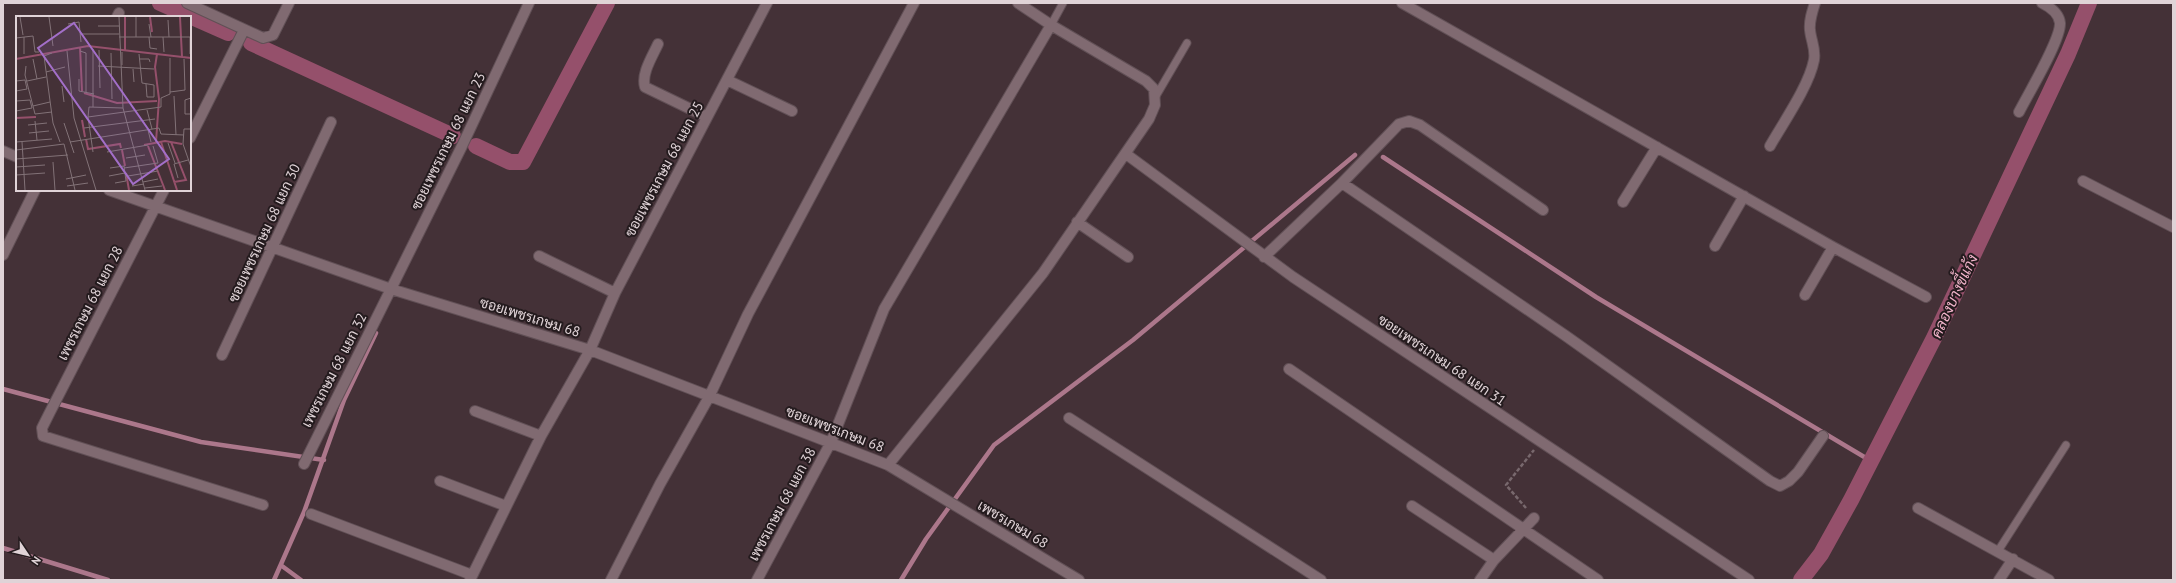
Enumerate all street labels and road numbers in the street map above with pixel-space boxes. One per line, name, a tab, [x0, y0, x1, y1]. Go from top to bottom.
street label: ซอยเพชรเกษม 68 แยก 23	[407, 69, 489, 213]
street label: ซอยเพชรเกษม 68 แยก 25	[621, 98, 707, 240]
street label: ซอยเพชรเกษม 68 แยก 30	[224, 160, 304, 305]
street label: เพชรเกษม 68 แยก 28	[53, 243, 127, 363]
street label: ซอยเพชรเกษม 68	[478, 293, 582, 341]
street label: เพชรเกษม 68 แยก 32	[297, 310, 371, 430]
street label: ซอยเพชรเกษม 68 แยก 31	[1374, 310, 1510, 410]
street label: ซอยเพชรเกษม 68	[783, 402, 887, 456]
street label: เพชรเกษม 68 แยก 38	[744, 444, 820, 564]
street label: เพชรเกษม 68	[974, 496, 1052, 552]

